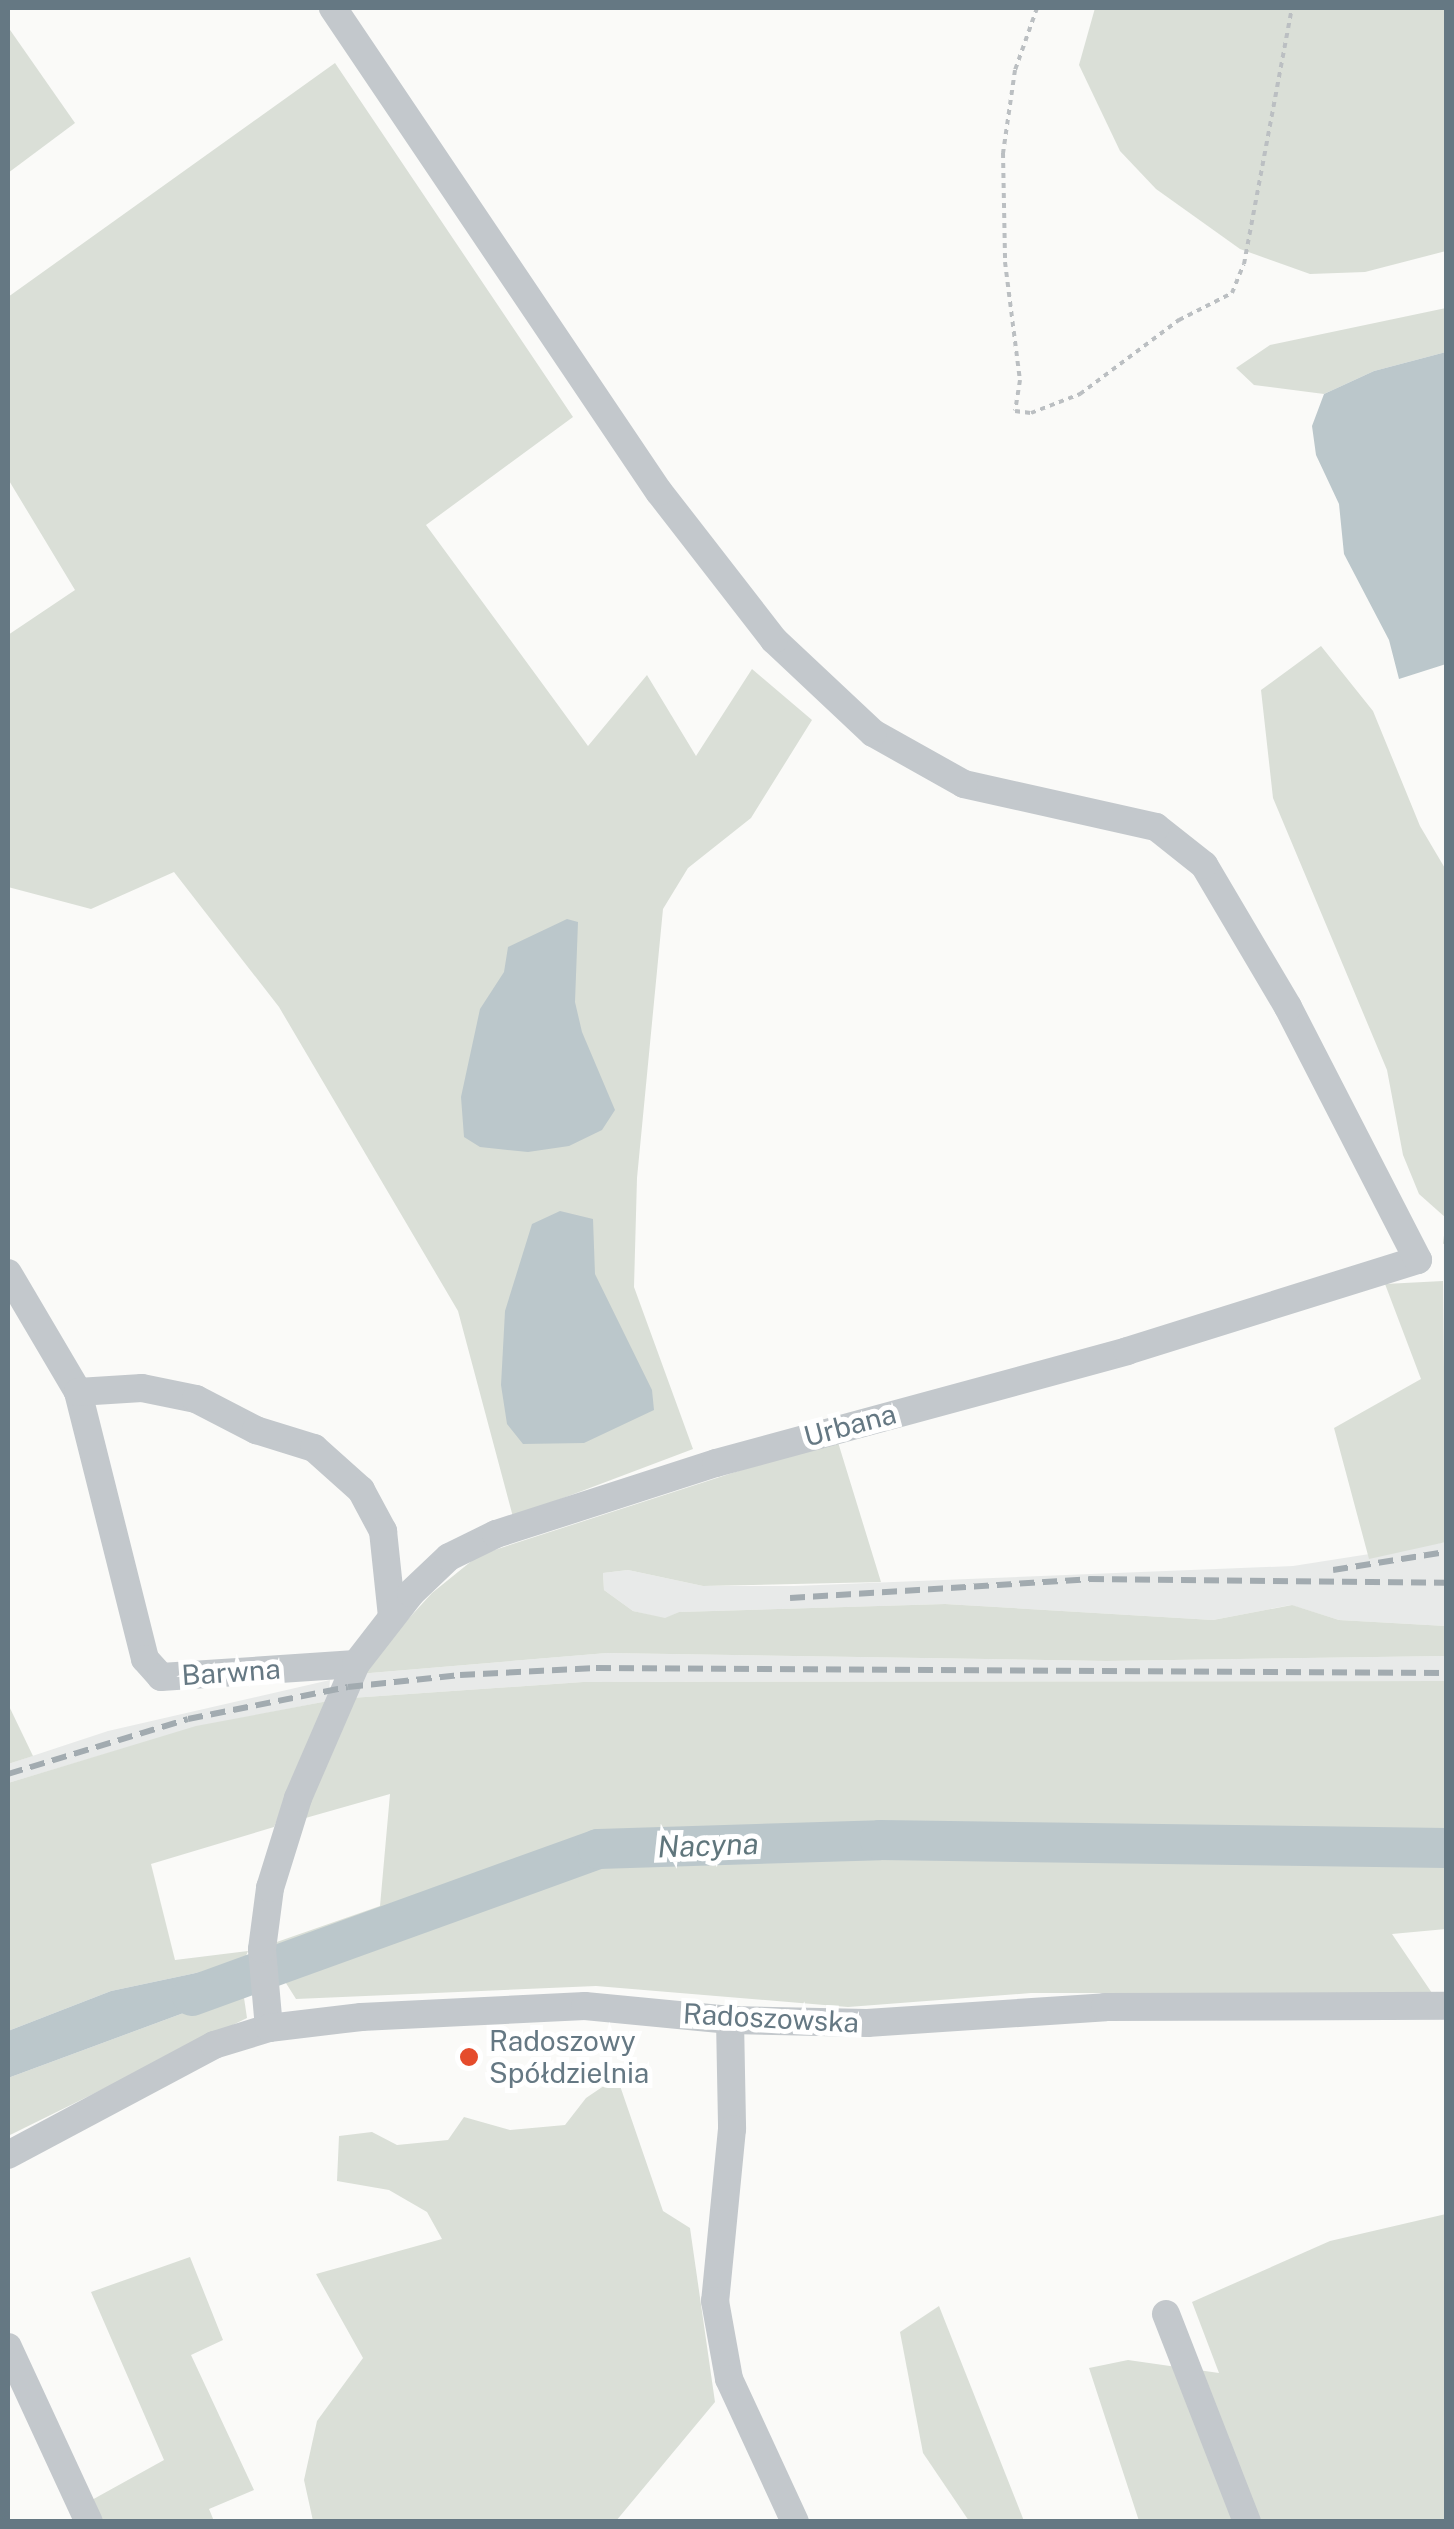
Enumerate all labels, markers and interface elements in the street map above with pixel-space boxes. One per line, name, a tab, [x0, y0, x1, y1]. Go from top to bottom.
street label: Urbana	[800, 1397, 900, 1453]
street label: Barwna	[180, 1652, 282, 1692]
water label: Nacyna	[657, 1825, 759, 1865]
street label: Radoszowska	[682, 1997, 860, 2039]
place label: Radoszowy Spółdzielnia	[489, 2024, 649, 2090]
marker: Radoszowy Spółdzielnia	[458, 2046, 480, 2068]

